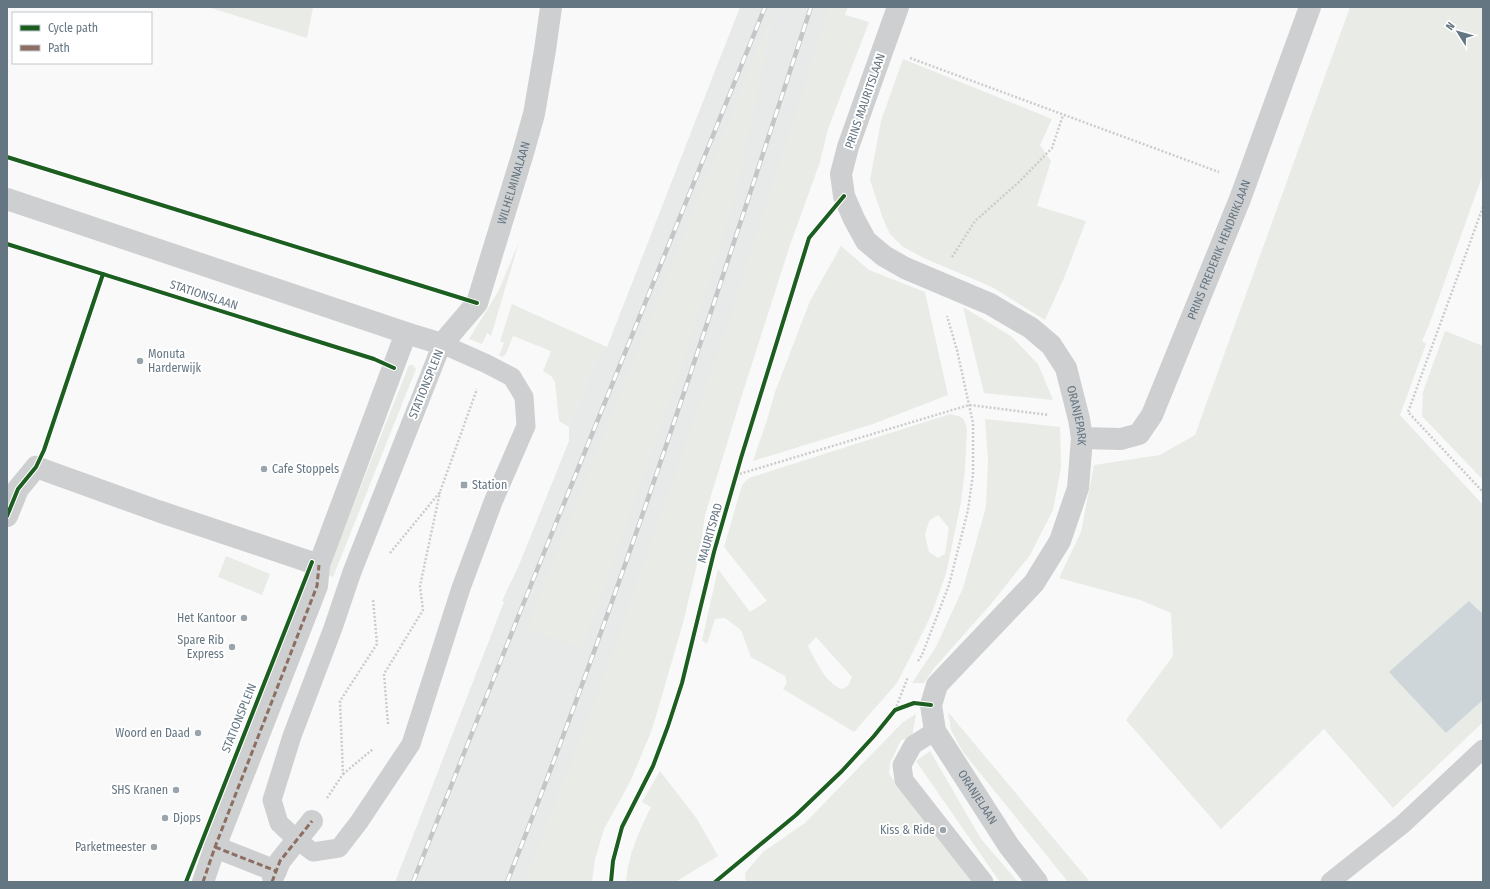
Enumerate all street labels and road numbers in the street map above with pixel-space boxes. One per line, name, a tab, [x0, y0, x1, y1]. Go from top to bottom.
street label: PRINS MAURITSLAAN	[842, 51, 888, 151]
street label: WILHELMINALAAN	[494, 140, 533, 226]
street label: PRINS FREDERIK HENDRIKLAAN	[1185, 178, 1253, 322]
street label: STATIONSLAAN	[168, 277, 240, 313]
street label: STATIONSPLEIN	[406, 347, 446, 421]
street label: ORANJEPARK	[1064, 384, 1089, 447]
street label: MAURITSPAD	[695, 501, 725, 565]
street label: STATIONSPLEIN	[219, 681, 259, 755]
street label: ORANJELAAN	[955, 767, 1000, 827]

